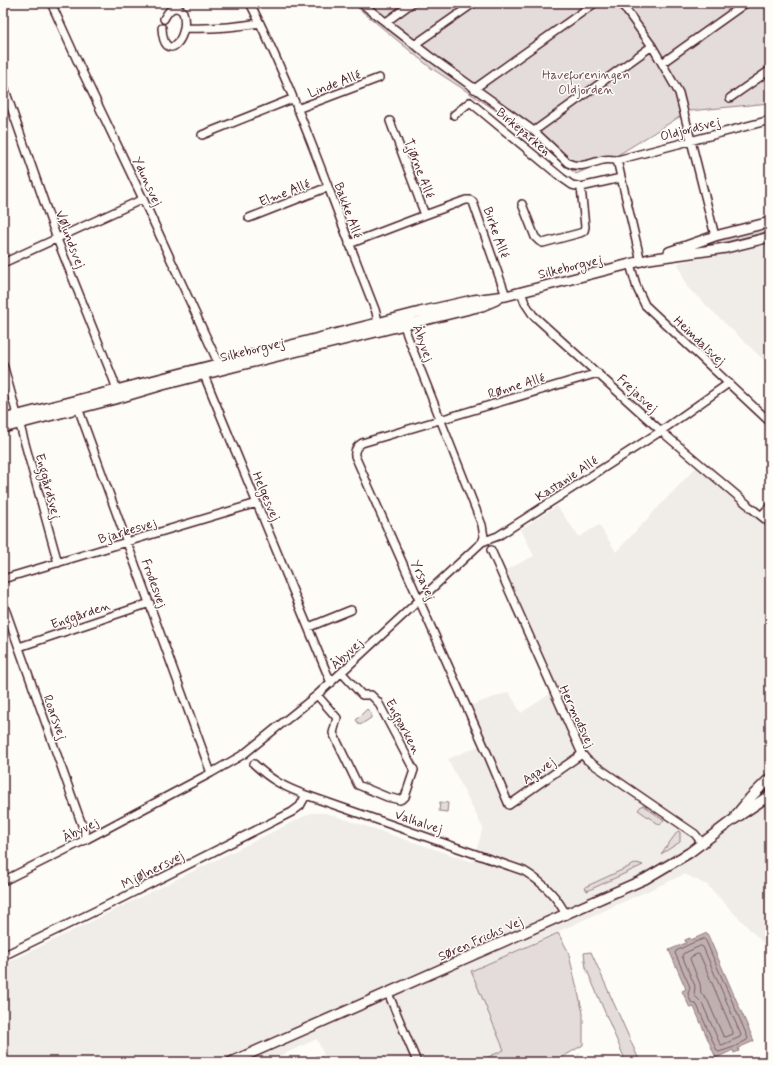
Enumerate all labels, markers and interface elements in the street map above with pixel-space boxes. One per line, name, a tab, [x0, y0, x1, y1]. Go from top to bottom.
street label: Linde Allé	[306, 67, 363, 102]
park label: Haveforeningen Oldjorden	[542, 67, 630, 99]
street label: Birkeparken	[492, 104, 554, 160]
street label: Oldjordsvej	[658, 113, 722, 146]
street label: Tjørne Allé	[400, 136, 438, 201]
street label: Ydunsvej	[128, 154, 166, 209]
street label: Elme Allé	[257, 176, 313, 211]
street label: Bakke Allé	[330, 180, 366, 241]
street label: Birke Allé	[479, 205, 513, 261]
street label: Vølundsvej	[51, 208, 88, 271]
street label: Silkeborgvej	[536, 251, 605, 285]
street label: Heimdalsvej	[669, 313, 729, 370]
street label: Åbyvej	[408, 322, 438, 364]
street label: Silkeborgvej	[218, 334, 287, 368]
street label: Rønne Allé	[486, 370, 547, 403]
street label: Frejasvej	[613, 371, 661, 417]
street label: Enggårdsvej	[29, 452, 65, 522]
street label: Kastanie Allé	[532, 453, 601, 506]
street label: Helgesvej	[247, 469, 284, 524]
street label: Bjarkesvej	[96, 514, 159, 548]
street label: Frodesvej	[137, 557, 170, 610]
street label: Yrsavej	[406, 558, 439, 604]
street label: Enggården	[48, 597, 113, 635]
street label: Åbyvej	[327, 634, 367, 673]
street label: Hermodsvej	[555, 683, 599, 751]
street label: Roarsvej	[39, 693, 71, 742]
street label: Engparken	[379, 696, 424, 758]
street label: Agavej	[519, 754, 559, 789]
street label: Valhalvej	[392, 806, 445, 838]
street label: Åbyvej	[59, 813, 102, 847]
street label: Mjølnersvej	[119, 847, 187, 893]
street label: Søren Frichs Vej	[436, 913, 526, 966]

